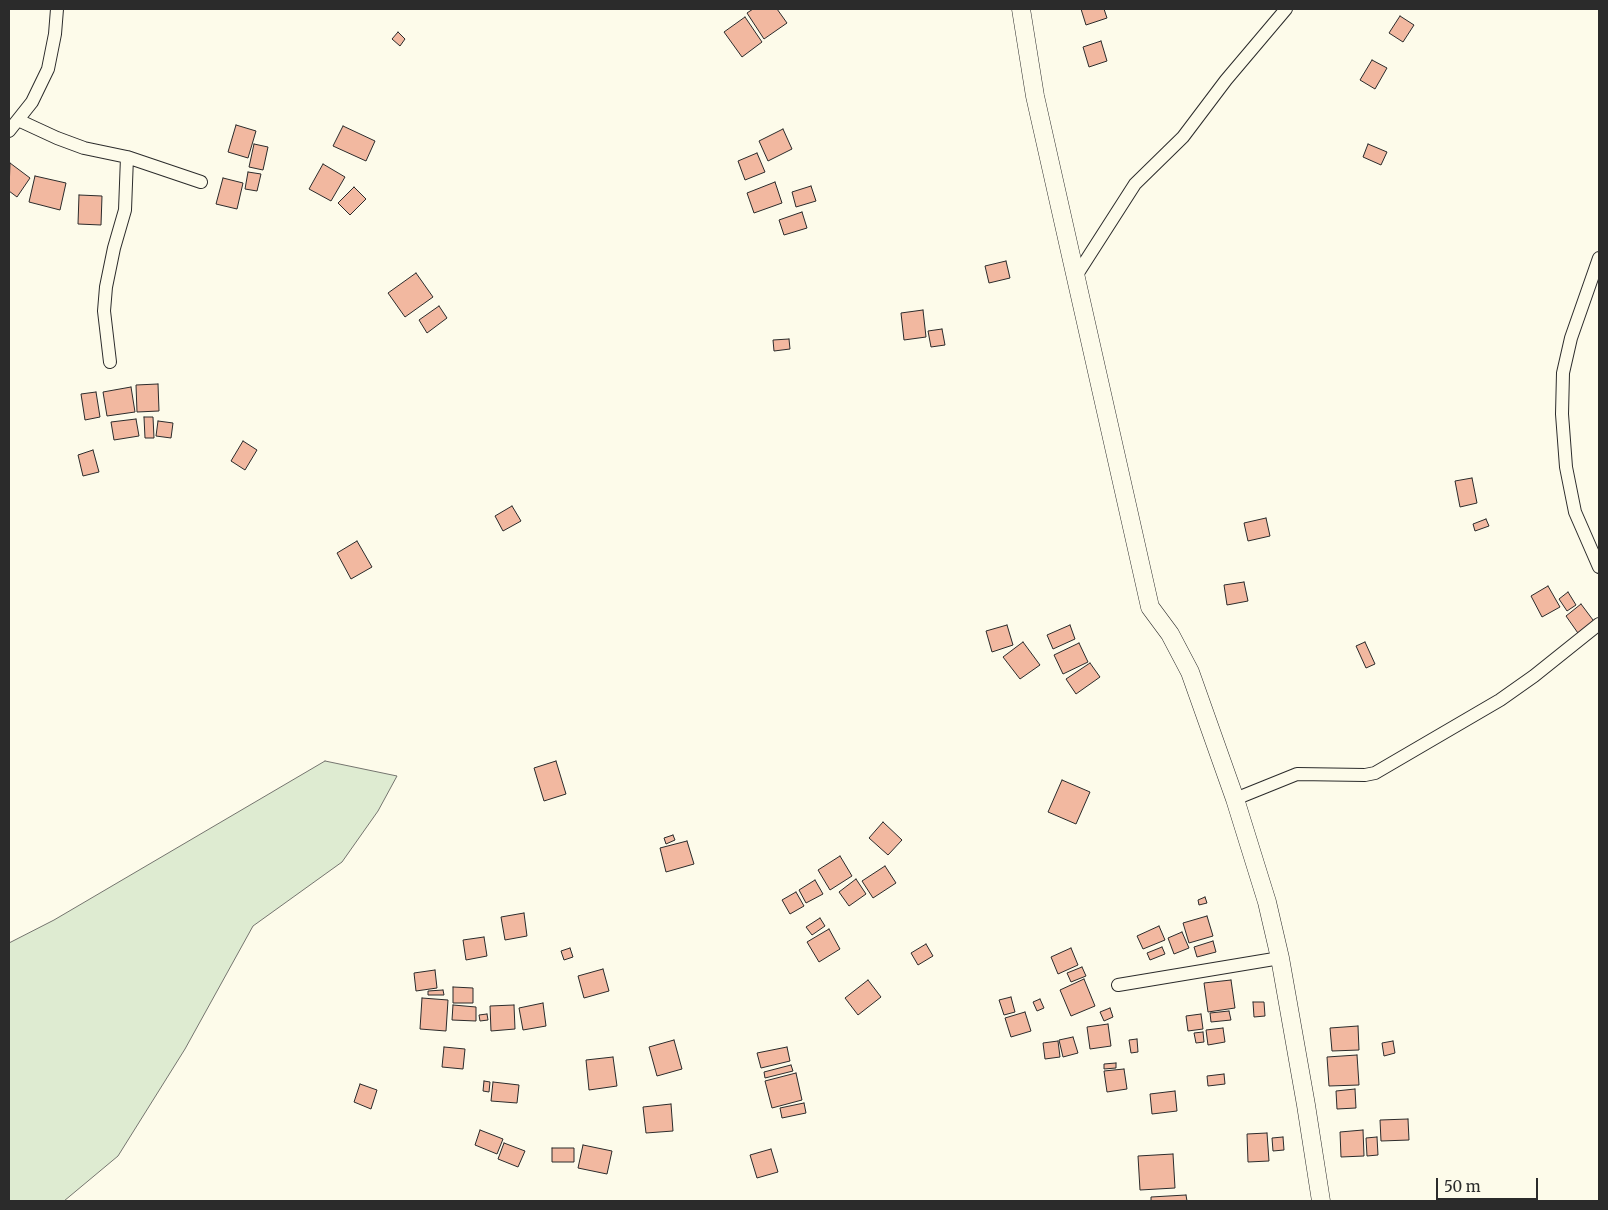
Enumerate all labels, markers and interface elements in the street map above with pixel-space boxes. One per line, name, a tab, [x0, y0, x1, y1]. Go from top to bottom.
scale bar	[1438, 1168, 1540, 1200]
text: 50 m	[1444, 1177, 1481, 1196]

